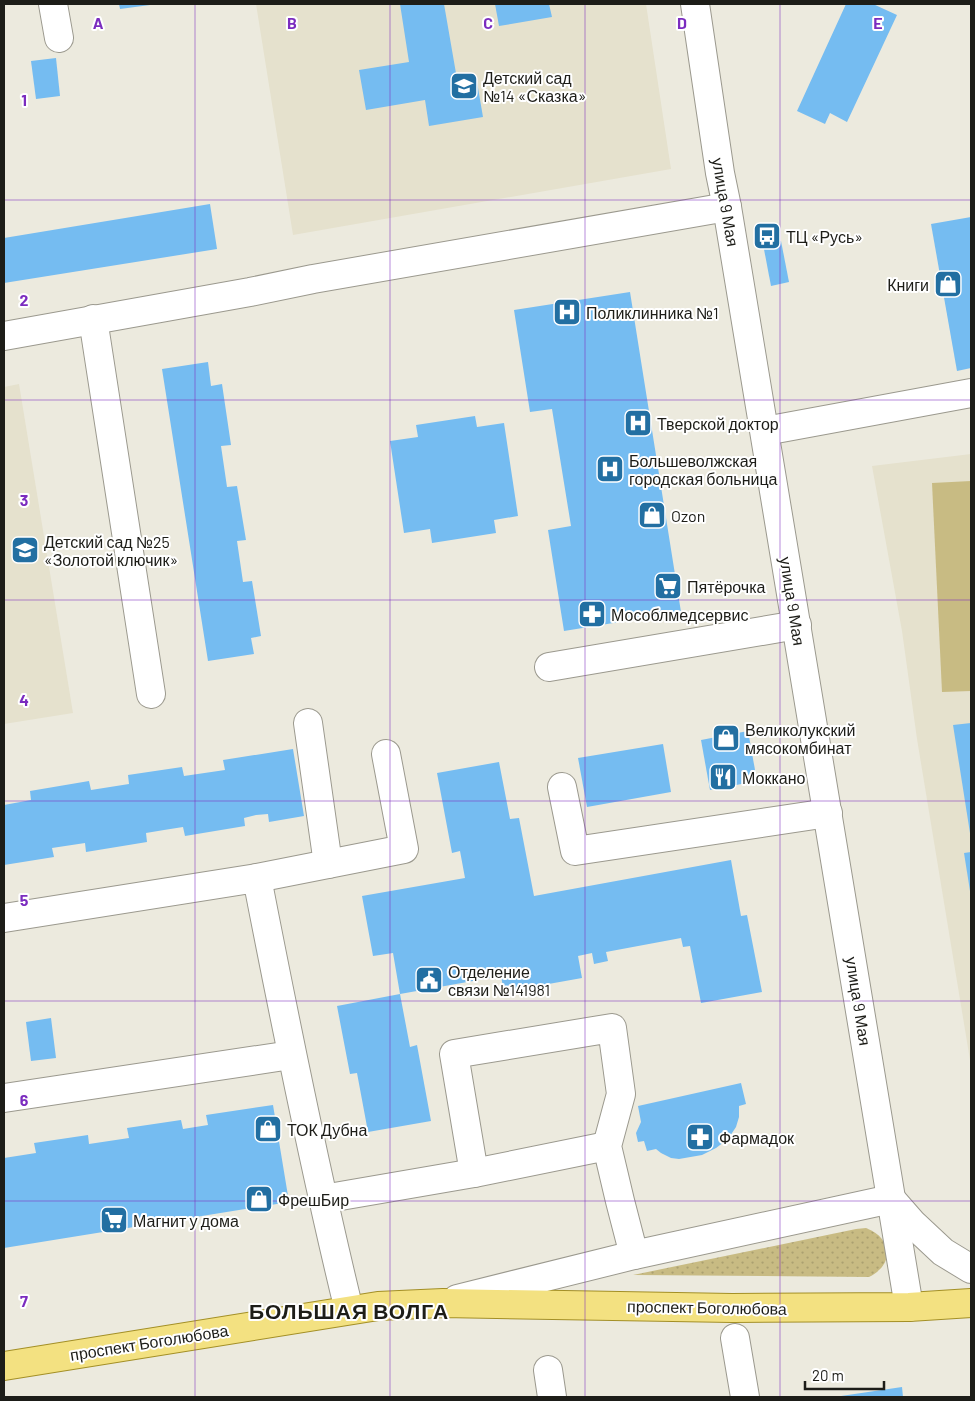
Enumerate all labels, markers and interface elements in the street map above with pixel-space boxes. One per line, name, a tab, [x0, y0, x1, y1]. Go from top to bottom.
text: A	[93, 13, 104, 32]
text: B	[287, 13, 297, 32]
text: C	[483, 13, 493, 32]
text: D	[677, 13, 687, 32]
text: E	[873, 13, 883, 32]
place label: Детский сад №14 «Сказка»	[483, 68, 586, 105]
school or university icon: Детский сад №14 «Сказка»	[449, 71, 479, 101]
text: 1	[21, 90, 27, 109]
street label: улица 9 Мая	[709, 156, 743, 248]
bus stop icon: ТЦ «Русь»	[752, 221, 782, 251]
place label: ТЦ «Русь»	[786, 227, 863, 246]
shop icon: Книги	[933, 269, 963, 299]
place label: Книги	[887, 275, 929, 294]
text: 2	[20, 290, 29, 309]
hospital icon: Поликлинника №1	[552, 297, 582, 327]
place label: Поликлинника №1	[586, 303, 719, 322]
hospital icon: Тверской доктор	[623, 408, 653, 438]
place label: Тверской доктор	[657, 414, 779, 433]
place label: Большеволжская городская больница	[629, 451, 778, 488]
hospital icon: Большеволжская городская больница	[595, 454, 625, 484]
text: 3	[20, 490, 28, 509]
shop icon: Ozon	[637, 500, 667, 530]
place label: Ozon	[671, 506, 705, 525]
place label: Детский сад №25 «Золотой ключик»	[44, 532, 178, 569]
school or university icon: Детский сад №25 «Золотой ключик»	[10, 535, 40, 565]
street label: улица 9 Мая	[777, 555, 809, 647]
supermarket icon: Пятёрочка	[653, 571, 683, 601]
place label: Пятёрочка	[687, 577, 766, 596]
pharmacy icon: Мособлмедсервис	[577, 599, 607, 629]
place label: Мособлмедсервис	[611, 605, 748, 624]
text: 4	[19, 690, 29, 709]
place label: Великолукский мясокомбинат	[745, 720, 855, 757]
shop icon: Великолукский мясокомбинат	[711, 723, 741, 753]
restaurant icon: Моккано	[708, 762, 738, 792]
place label: Моккано	[742, 768, 805, 787]
text: 5	[20, 890, 29, 909]
street label: улица 9 Мая	[843, 955, 875, 1047]
place label: Отделение связи №141981	[448, 962, 550, 999]
public building icon: Отделение связи №141981	[414, 965, 444, 995]
text: 6	[20, 1090, 29, 1109]
shop icon: ТОК Дубна	[253, 1114, 283, 1144]
place label: ТОК Дубна	[287, 1120, 367, 1139]
pharmacy icon: Фармадок	[685, 1122, 715, 1152]
place label: Фармадок	[719, 1128, 795, 1147]
shop icon: ФрешБир	[244, 1184, 274, 1214]
place label: ФрешБир	[278, 1190, 349, 1209]
supermarket icon: Магнит у дома	[99, 1205, 129, 1235]
place label: Магнит у дома	[133, 1211, 239, 1230]
text: 7	[20, 1291, 28, 1310]
street label: проспект Боголюбова	[627, 1296, 787, 1318]
district label: БОЛЬШАЯ ВОЛГА	[249, 1298, 449, 1323]
street label: проспект Боголюбова	[69, 1320, 229, 1364]
scale bar	[805, 1358, 884, 1390]
text: 20 m	[812, 1366, 844, 1384]

